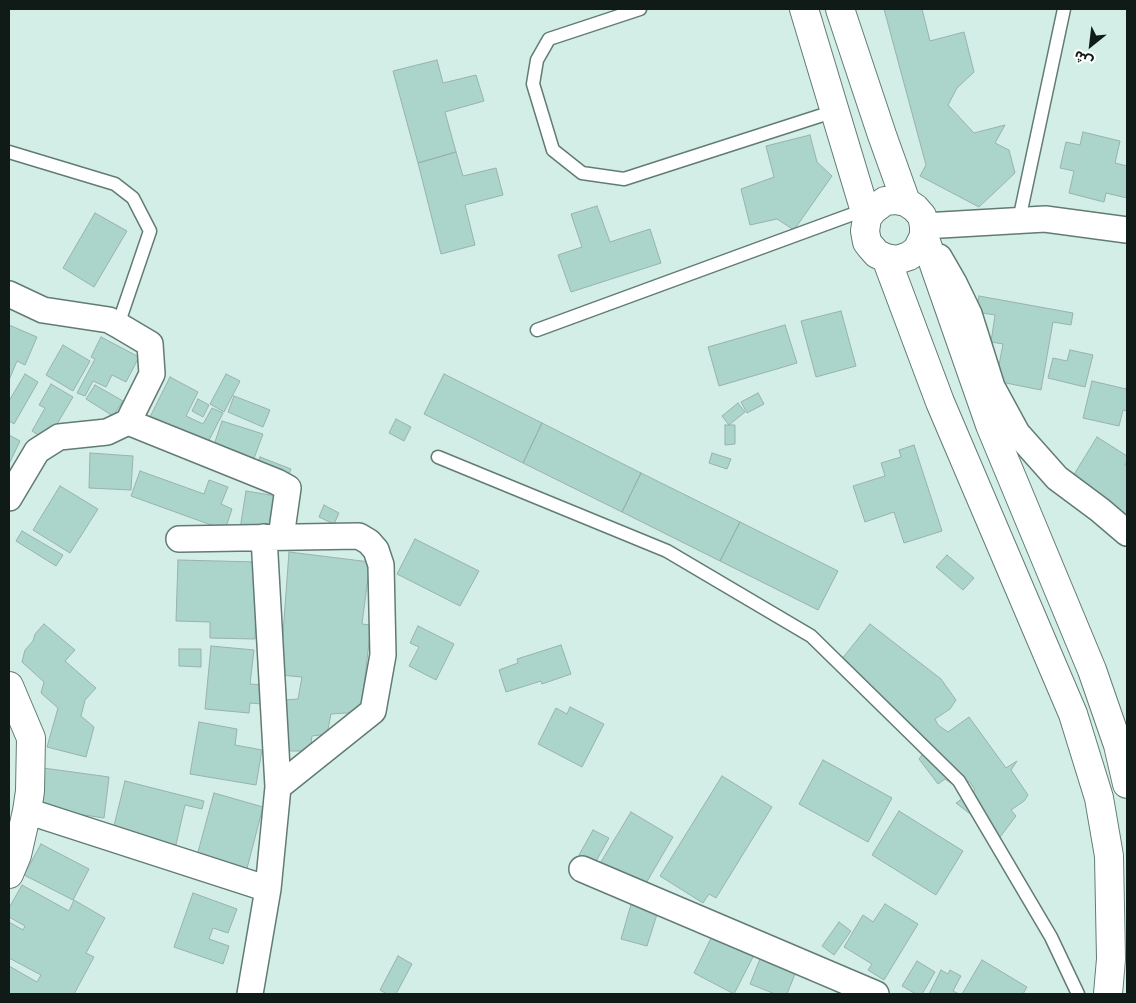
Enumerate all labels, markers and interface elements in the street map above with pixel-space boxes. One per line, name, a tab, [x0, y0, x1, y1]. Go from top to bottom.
north arrow	[1066, 20, 1116, 70]
text: ش	[1070, 45, 1097, 72]

